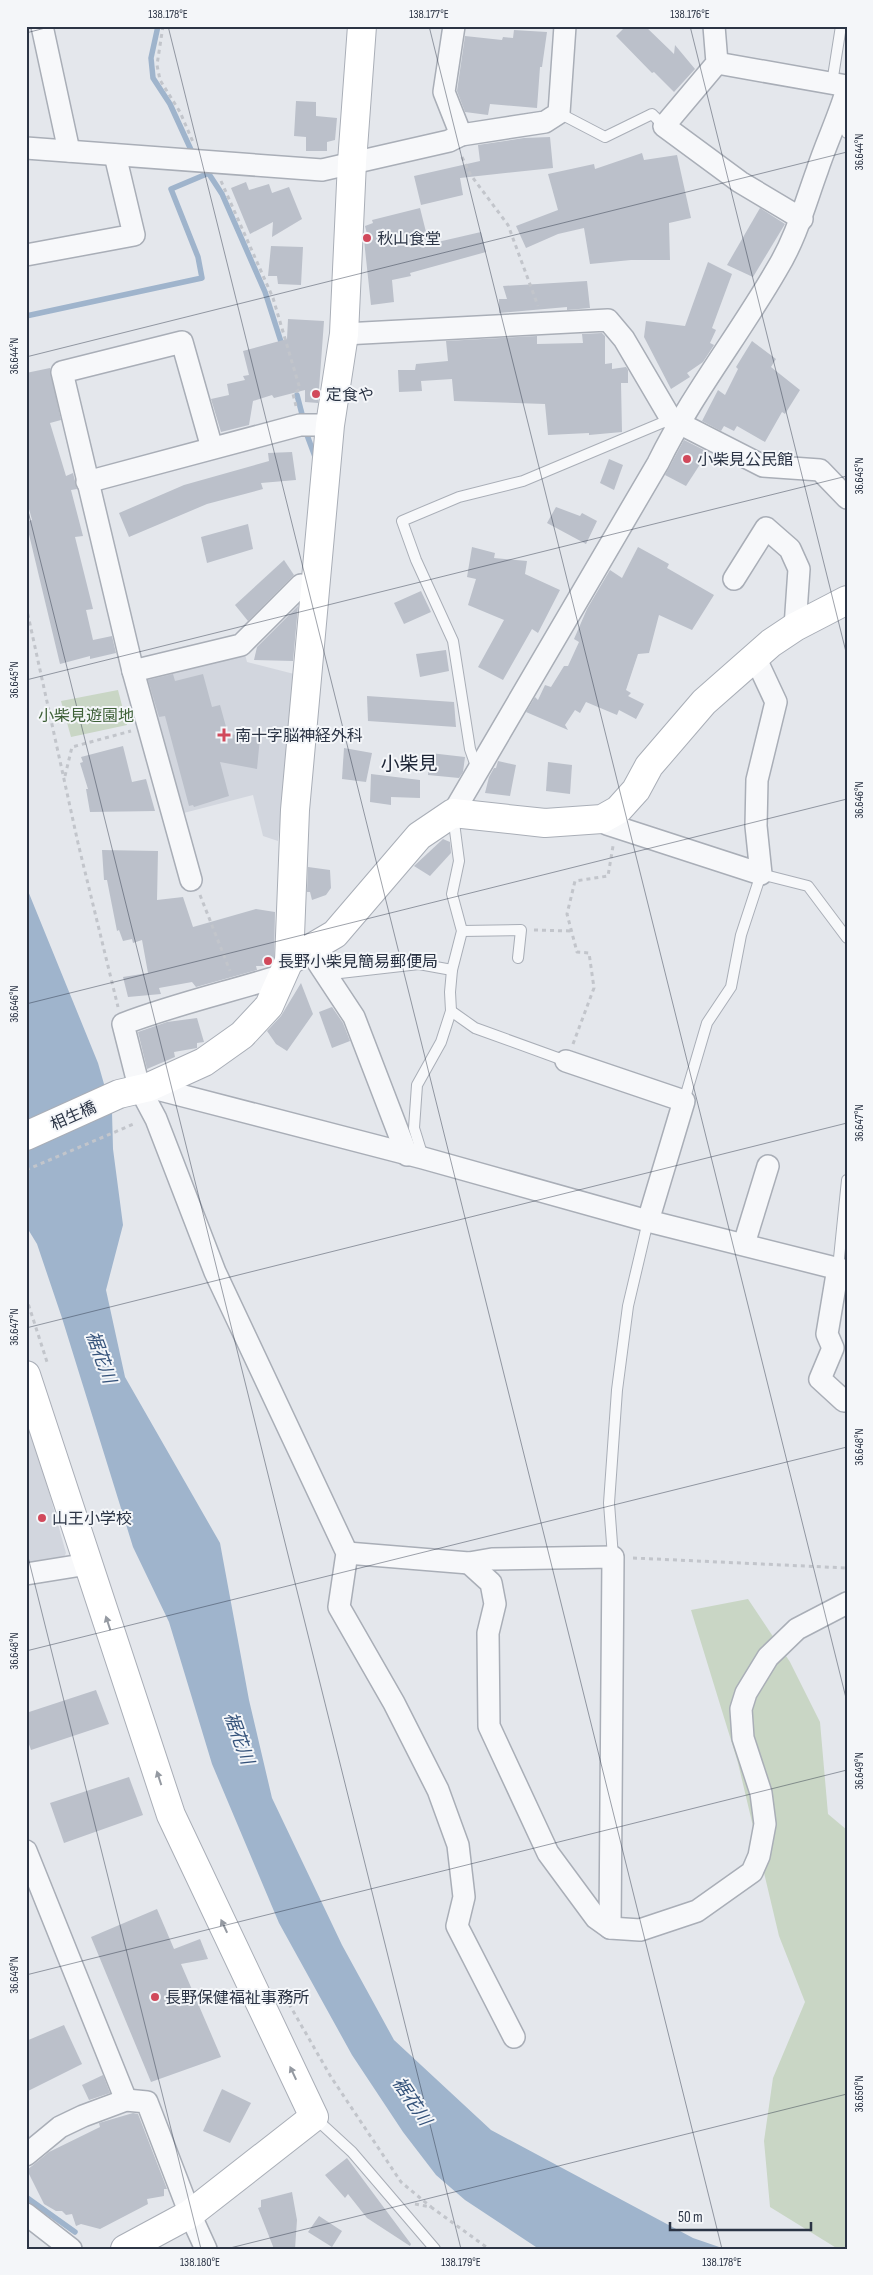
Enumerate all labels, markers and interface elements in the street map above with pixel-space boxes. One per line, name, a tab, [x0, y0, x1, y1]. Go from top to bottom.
text: 138.178°E	[148, 7, 188, 22]
text: 138.177°E	[409, 7, 449, 22]
text: 138.176°E	[670, 7, 710, 22]
text: 36.644°N	[852, 134, 867, 170]
place label: 秋山食堂	[377, 230, 441, 249]
marker: 秋山食堂	[361, 232, 373, 244]
text: 36.644°N	[7, 338, 22, 374]
place label: 定食や	[326, 386, 374, 405]
marker: 定食や	[310, 388, 322, 400]
place label: 小柴見公民館	[697, 451, 793, 470]
marker: 小柴見公民館	[681, 453, 693, 465]
text: 36.645°N	[852, 457, 867, 495]
text: 36.645°N	[7, 661, 22, 699]
park label: 小柴見遊園地	[38, 707, 134, 726]
place label: 南十字脳神経外科	[235, 727, 363, 746]
marker: 南十字脳神経外科	[217, 728, 231, 742]
district label: 小柴見	[380, 753, 438, 776]
text: 36.646°N	[852, 781, 867, 819]
place label: 長野小柴見簡易郵便局	[278, 953, 438, 972]
marker: 長野小柴見簡易郵便局	[262, 955, 274, 967]
text: 36.646°N	[7, 985, 22, 1023]
street label: 相生橋	[48, 1098, 99, 1135]
text: 36.647°N	[852, 1104, 867, 1142]
text: 36.647°N	[7, 1308, 22, 1346]
water label: 裾花川	[81, 1328, 120, 1388]
text: 36.648°N	[852, 1428, 867, 1466]
place label: 山王小学校	[52, 1510, 132, 1529]
marker: 山王小学校	[36, 1512, 48, 1524]
one-way arrow	[104, 1616, 111, 1631]
text: 36.648°N	[7, 1632, 22, 1670]
water label: 裾花川	[219, 1709, 258, 1769]
text: 36.649°N	[852, 1752, 867, 1790]
one-way arrow	[155, 1770, 162, 1785]
one-way arrow	[219, 1919, 227, 1933]
text: 36.649°N	[7, 1956, 22, 1994]
place label: 長野保健福祉事務所	[165, 1989, 309, 2008]
marker: 長野保健福祉事務所	[149, 1991, 161, 2003]
one-way arrow	[289, 2066, 297, 2080]
water label: 裾花川	[388, 2073, 437, 2131]
text: 36.650°N	[852, 2075, 867, 2113]
scale bar	[670, 2200, 812, 2232]
text: 50 m	[678, 2208, 703, 2227]
text: 138.180°E	[180, 2255, 220, 2270]
text: 138.179°E	[441, 2255, 481, 2270]
text: 138.178°E	[702, 2255, 742, 2270]

